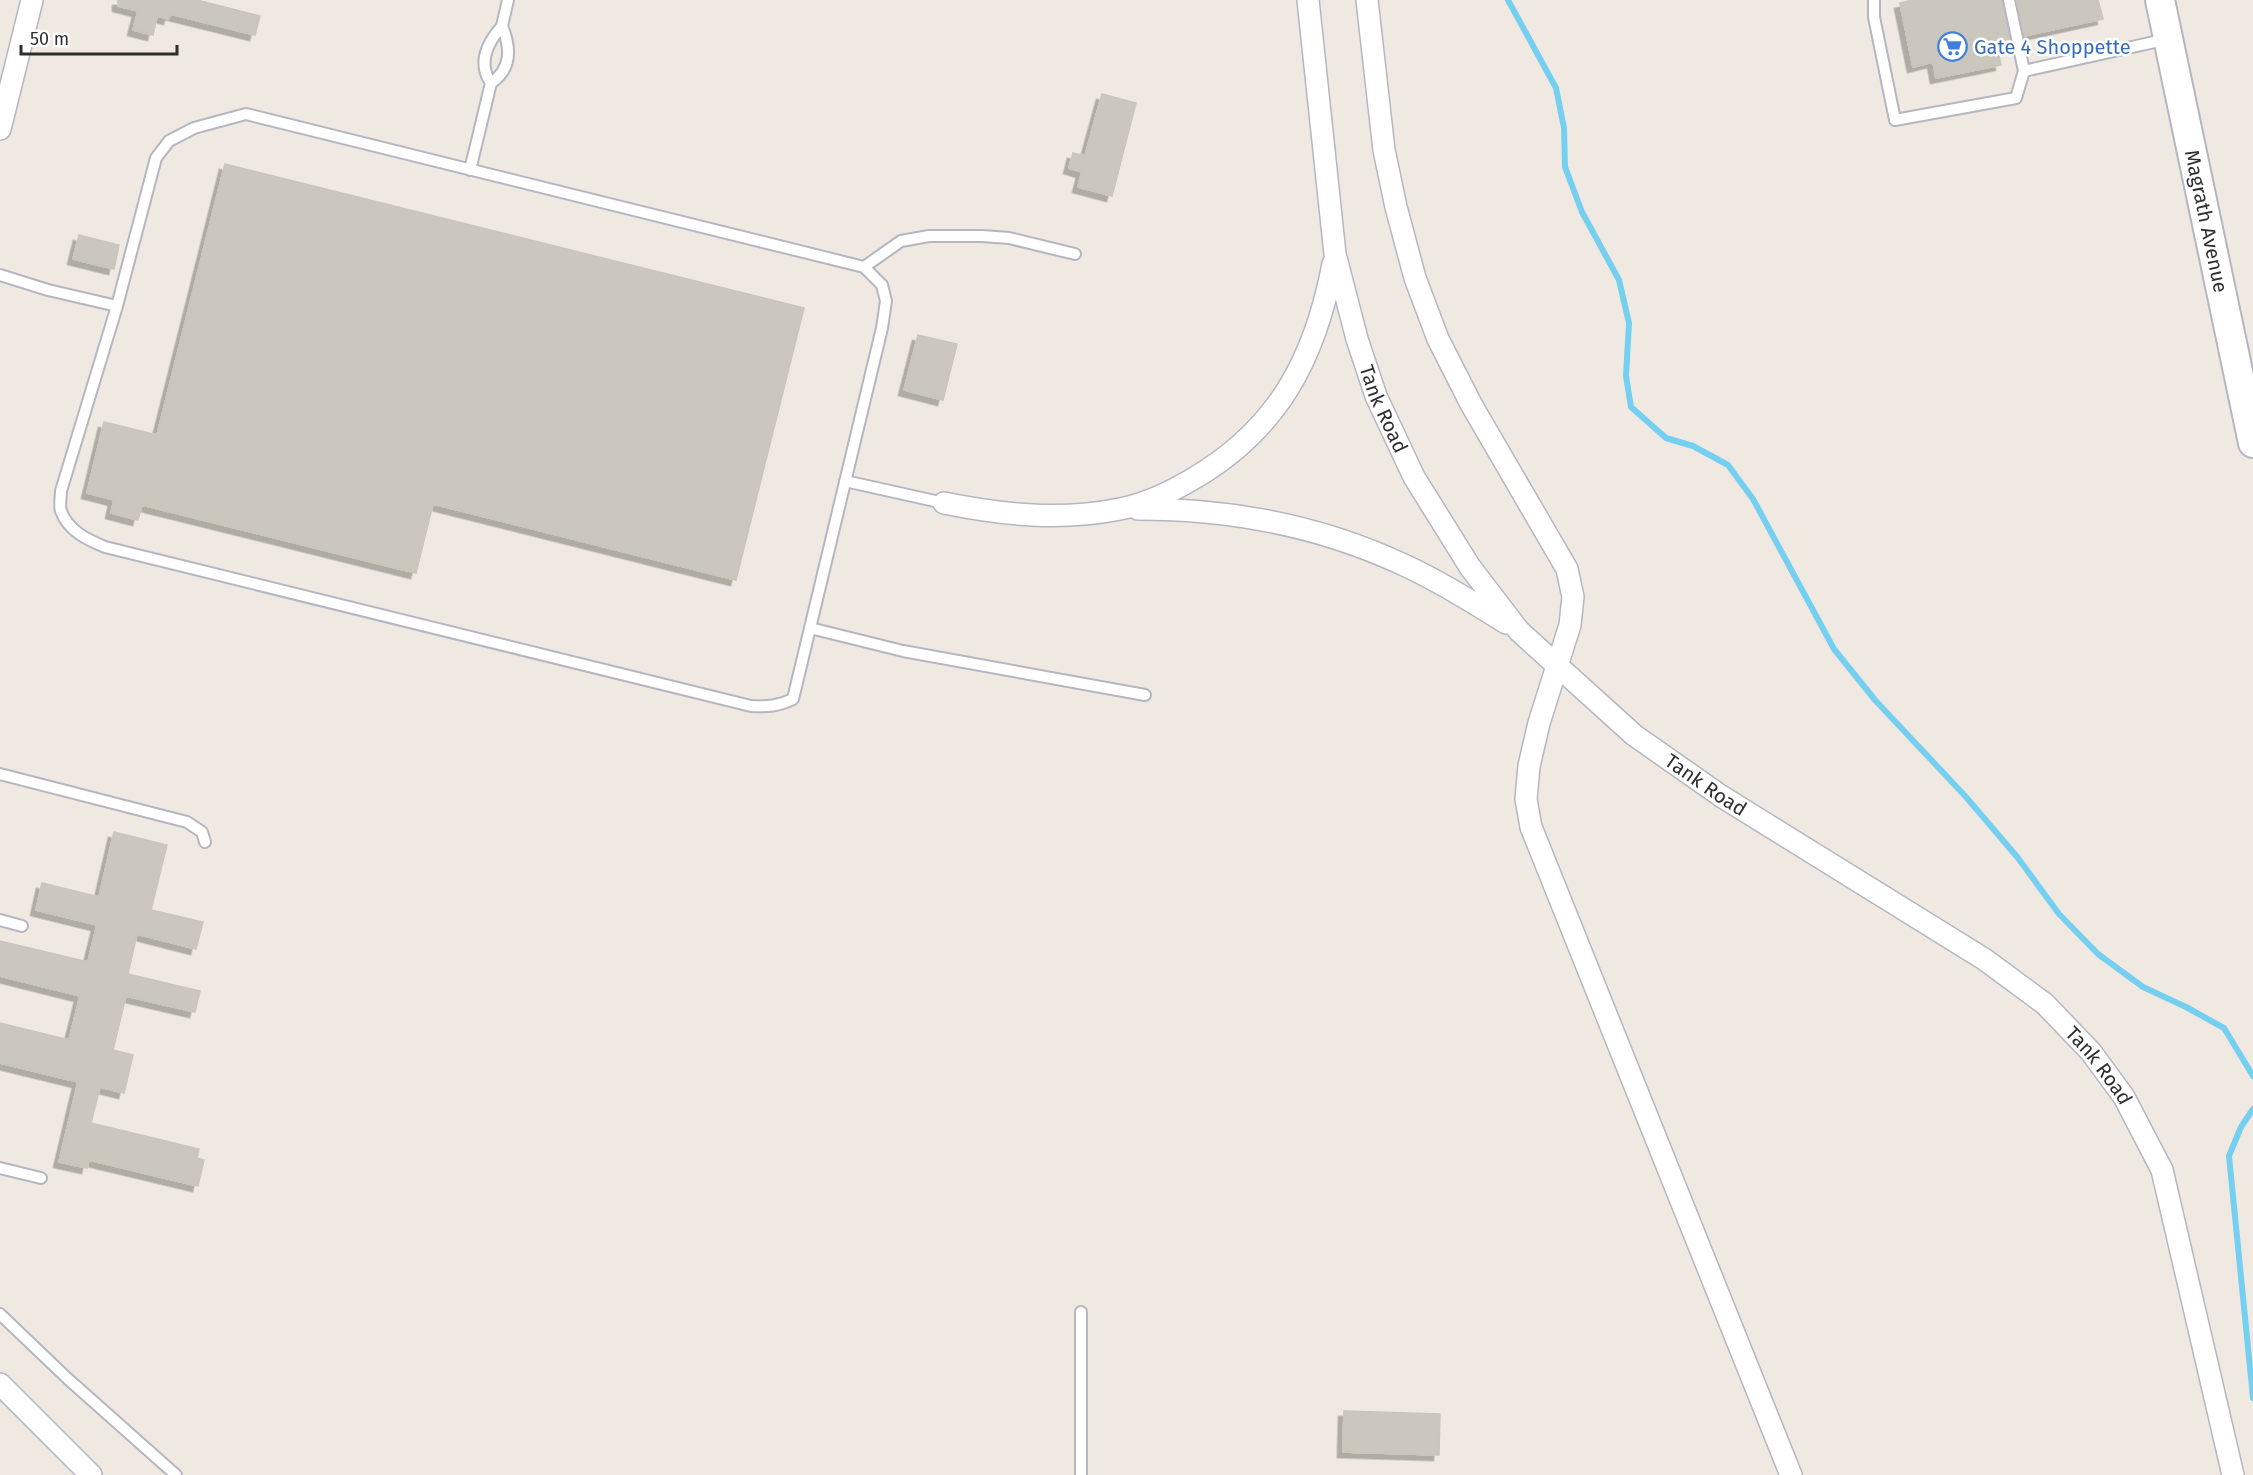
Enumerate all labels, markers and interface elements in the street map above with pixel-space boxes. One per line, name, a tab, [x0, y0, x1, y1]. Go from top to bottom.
scale bar	[21, 18, 177, 56]
text: 50 m	[30, 28, 69, 50]
supermarket icon: Gate 4 Shoppette	[1937, 31, 1969, 63]
place label: Gate 4 Shoppette	[1974, 35, 2131, 59]
street label: Magrath Avenue	[2180, 148, 2233, 295]
street label: Tank Road	[1354, 362, 1413, 457]
street label: Tank Road	[1660, 749, 1751, 821]
street label: Tank Road	[2061, 1021, 2138, 1108]

